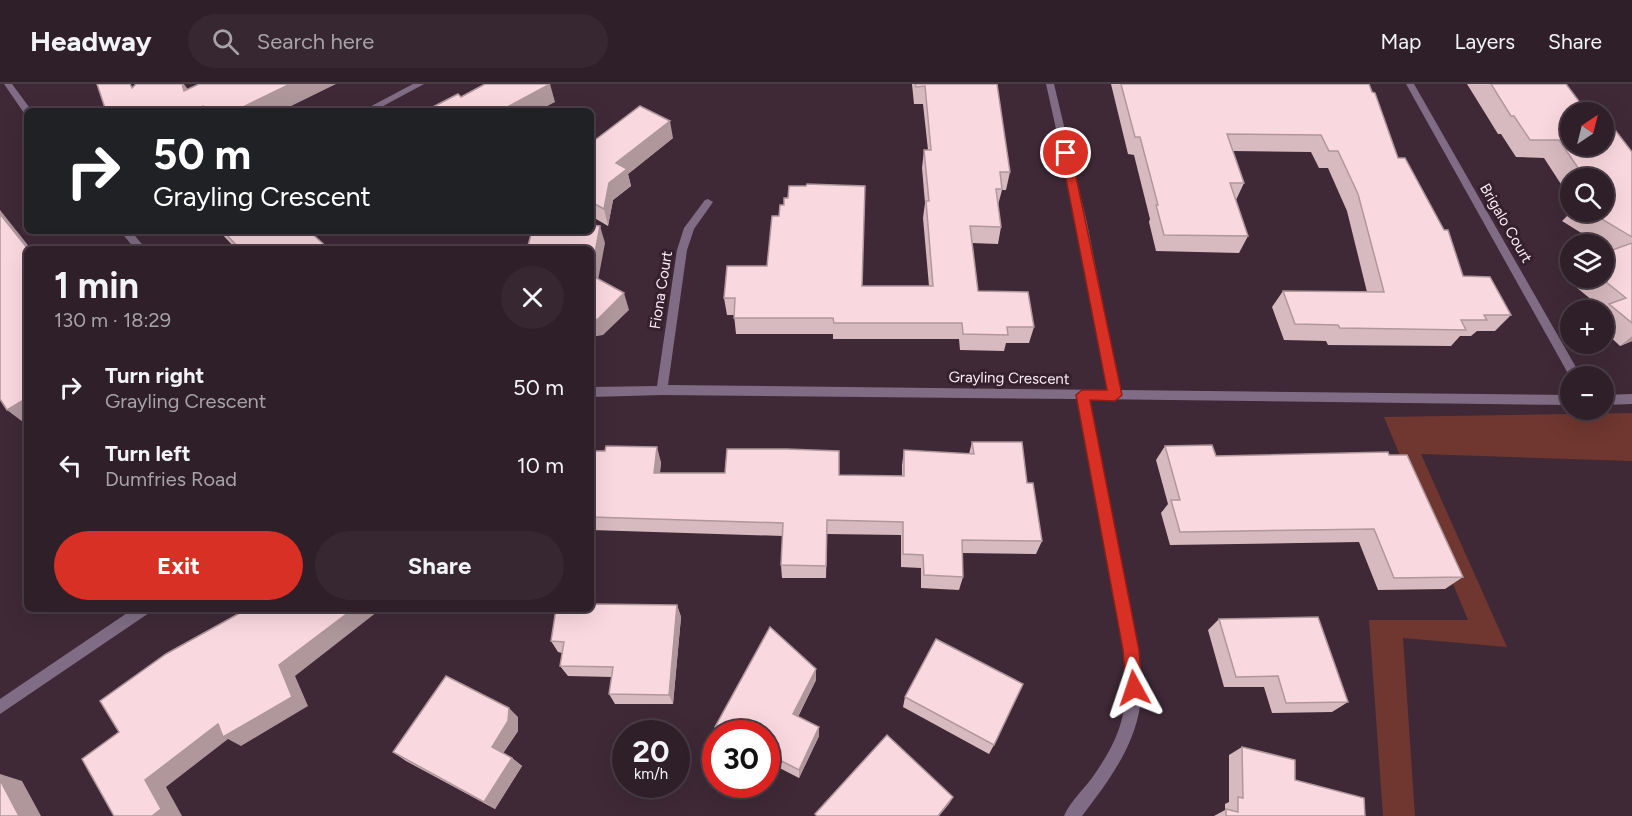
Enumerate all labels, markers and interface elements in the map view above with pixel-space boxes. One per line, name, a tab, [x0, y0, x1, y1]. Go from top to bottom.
search box	[188, 14, 608, 68]
text: Headway	[30, 24, 152, 58]
icon: search	[209, 25, 242, 58]
text: Search here	[257, 28, 374, 55]
text: Map	[1381, 29, 1421, 54]
text: Layers	[1454, 29, 1515, 54]
text: Share	[1548, 29, 1602, 54]
north arrow	[1560, 102, 1614, 156]
map controls	[1560, 102, 1614, 420]
pin	[1040, 127, 1091, 178]
text: 50 m	[153, 129, 251, 180]
icon: right	[54, 132, 132, 210]
icon: arrive	[1049, 136, 1082, 169]
button: search	[1560, 168, 1614, 222]
text: Grayling Crescent	[153, 180, 371, 213]
street label: Brigalo Court	[1476, 180, 1536, 266]
button: layers	[1560, 234, 1614, 288]
street label: Fiona Court	[646, 249, 676, 330]
text: 1 min	[54, 264, 139, 307]
button: close	[501, 266, 564, 329]
button: +	[1560, 300, 1614, 354]
text: 130 m · 18:29	[54, 308, 171, 332]
text: Turn right	[105, 362, 204, 389]
button: −	[1560, 366, 1614, 420]
street label: Grayling Crescent	[948, 368, 1070, 388]
icon: right	[54, 371, 87, 404]
text: 50 m	[513, 374, 564, 401]
text: Grayling Crescent	[105, 389, 266, 413]
text: Turn left	[105, 440, 191, 467]
icon: left	[54, 449, 87, 482]
text: 10 m	[517, 452, 564, 479]
text: Dumfries Road	[105, 467, 237, 491]
button: Exit	[54, 531, 303, 600]
button: Share	[315, 531, 564, 600]
position arrow	[1102, 656, 1166, 720]
speed limit sign: 30	[702, 720, 780, 798]
text: 20	[633, 733, 669, 770]
text: km/h	[634, 765, 668, 783]

